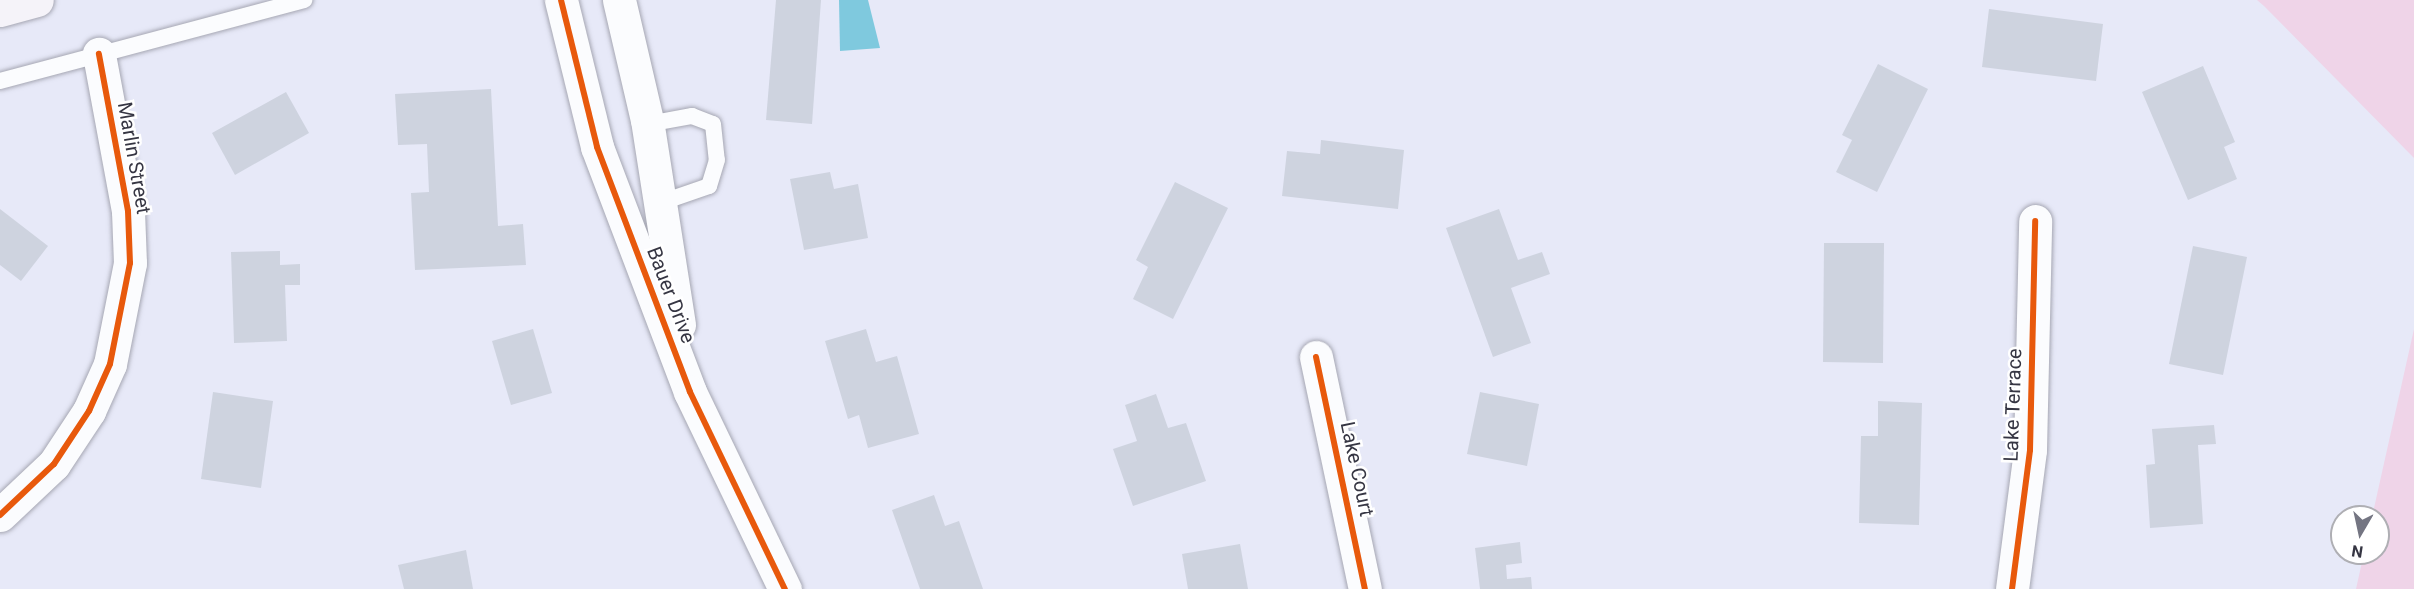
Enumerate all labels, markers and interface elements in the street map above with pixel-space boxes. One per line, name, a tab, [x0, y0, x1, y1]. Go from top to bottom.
street label: Marlin Street	[112, 100, 156, 216]
street label: Bauer Drive	[642, 243, 700, 347]
street label: Lake Terrace	[1999, 348, 2027, 462]
street label: Lake Court	[1335, 419, 1379, 519]
north arrow	[2330, 505, 2390, 565]
text: N	[2350, 541, 2364, 562]

